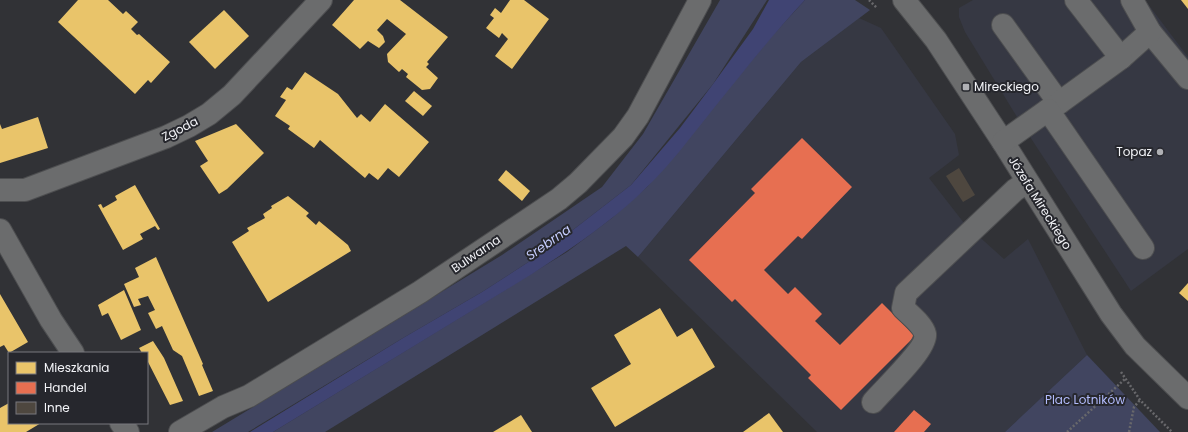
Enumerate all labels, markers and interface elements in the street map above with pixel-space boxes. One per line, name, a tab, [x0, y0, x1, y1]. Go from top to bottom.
place label: Mireckiego	[974, 78, 1039, 95]
marker: Mireckiego	[961, 82, 971, 92]
street label: Zgoda	[159, 112, 201, 145]
place label: Topaz	[1116, 143, 1152, 160]
marker: Topaz	[1155, 147, 1165, 157]
street label: Józefa Mireckiego	[1005, 153, 1076, 253]
water label: Srebrna	[522, 220, 575, 265]
street label: Bulwarna	[448, 231, 504, 276]
legend	[8, 352, 148, 424]
text: Mieszkania	[44, 359, 110, 376]
text: Handel	[44, 379, 87, 396]
park label: Plac Lotników	[1045, 391, 1125, 408]
text: Inne	[44, 399, 70, 416]

